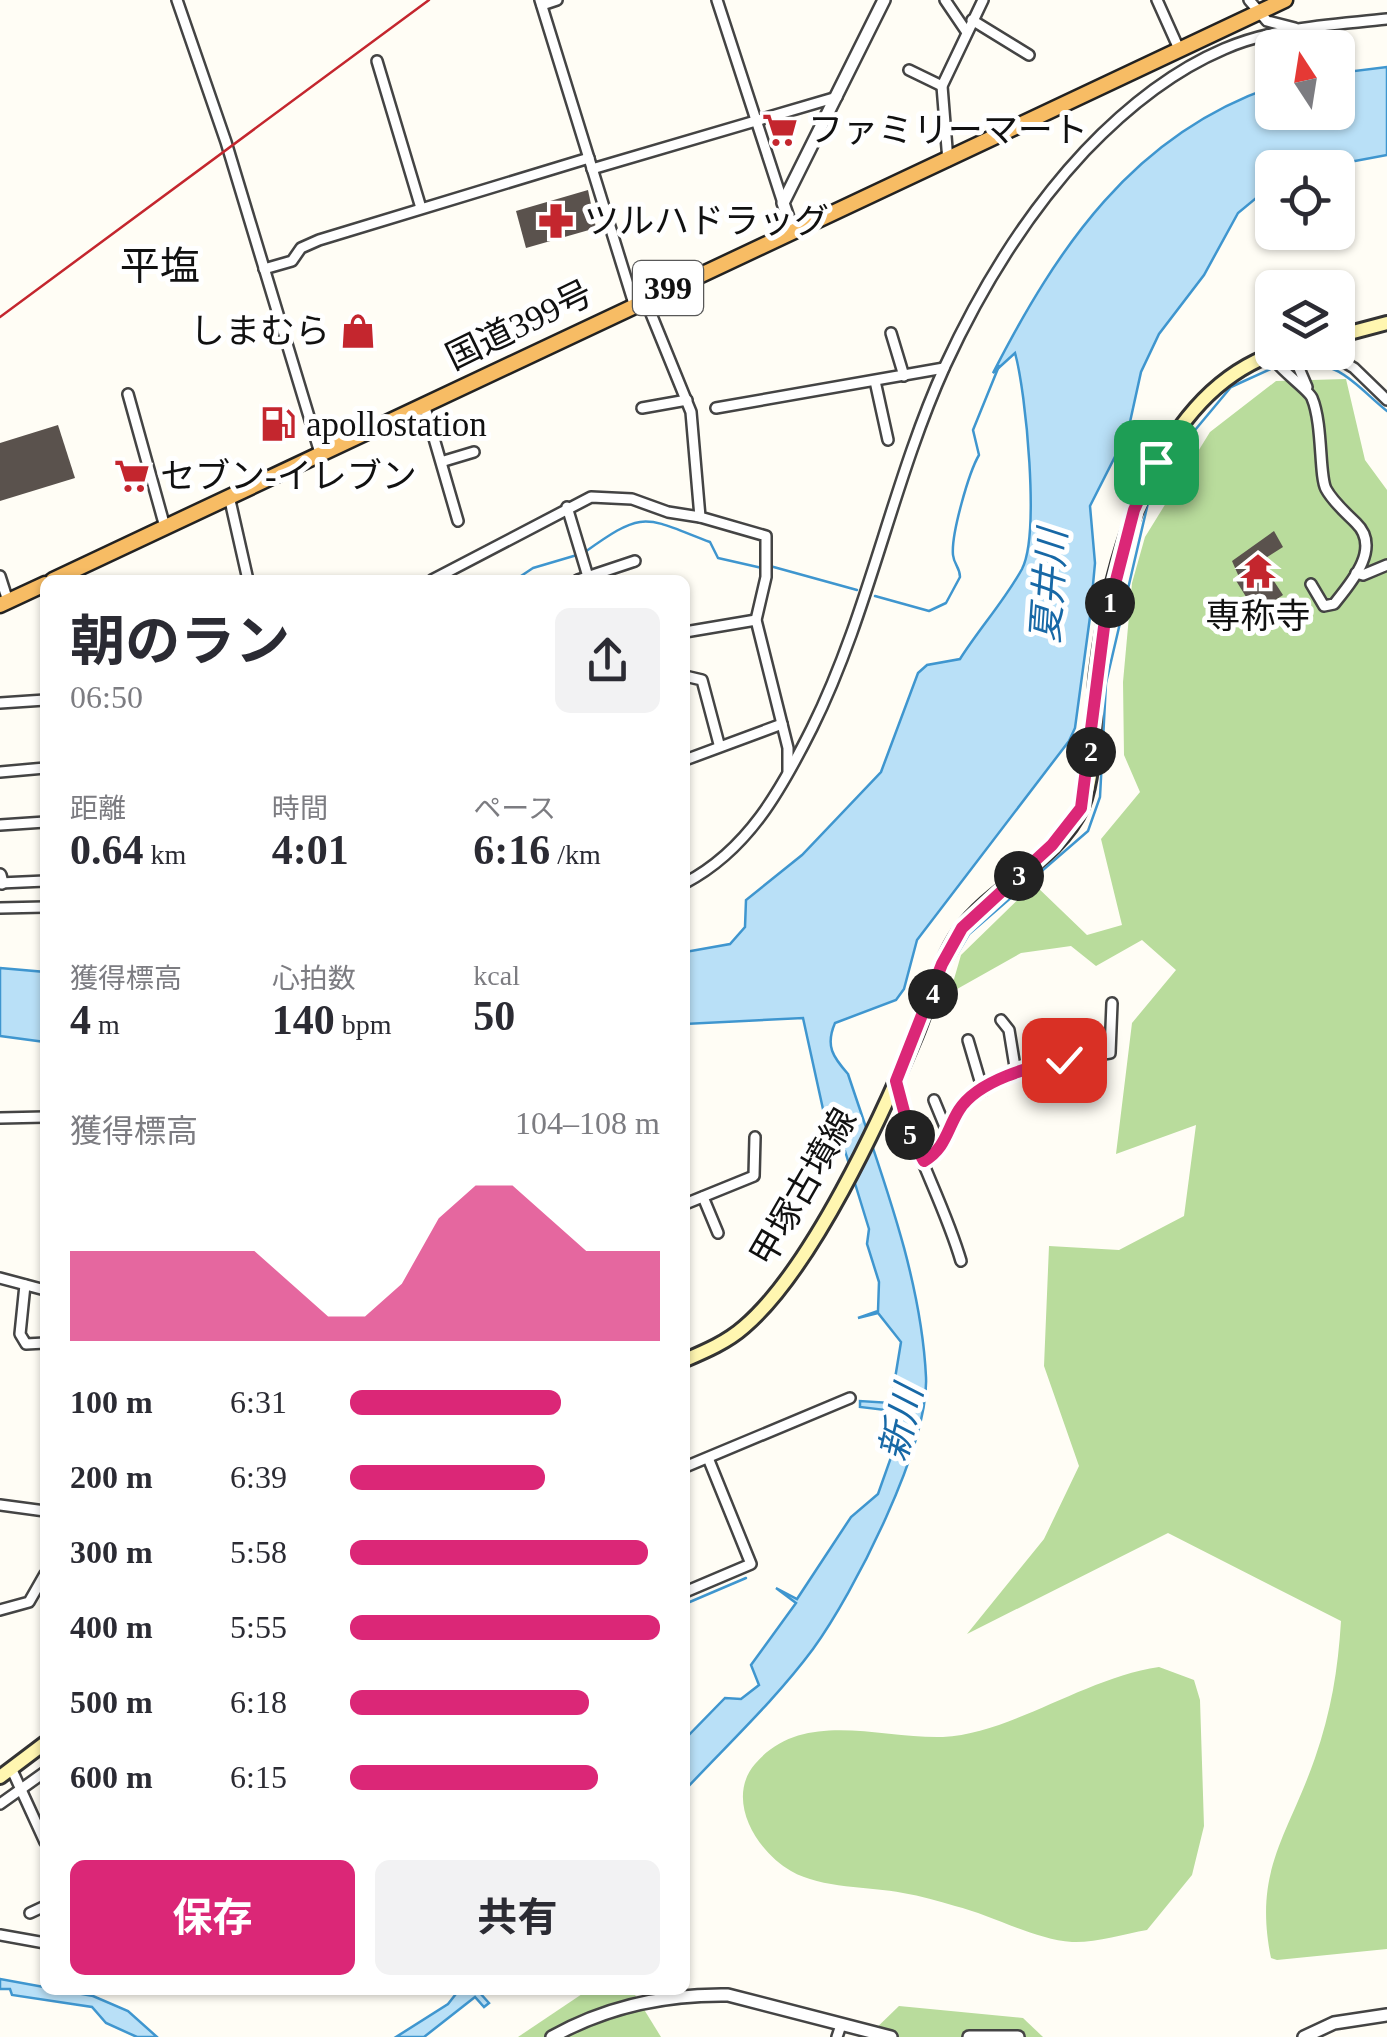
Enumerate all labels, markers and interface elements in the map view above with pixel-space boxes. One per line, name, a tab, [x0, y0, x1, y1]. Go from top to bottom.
north arrow	[1255, 30, 1355, 130]
map controls	[1255, 30, 1355, 370]
supermarket icon: ファミリーマート	[761, 111, 799, 149]
place label: ファミリーマート	[808, 111, 1088, 150]
button: locate	[1255, 150, 1355, 250]
pharmacy icon: ツルハドラッグ	[537, 202, 575, 240]
place label: ツルハドラッグ	[584, 202, 829, 241]
district label: 平塩	[120, 244, 200, 289]
road number: 399	[633, 261, 703, 315]
button: layers	[1255, 270, 1355, 370]
street label: 国道399号	[440, 273, 599, 378]
place label: しまむら	[190, 312, 330, 351]
shop icon: しまむら	[339, 312, 377, 350]
fuel station icon: apollostation	[259, 405, 297, 443]
place label: apollostation	[306, 405, 487, 444]
pin	[1114, 420, 1199, 505]
icon: arrive	[1129, 435, 1184, 490]
supermarket icon: セブン-イレブン	[113, 457, 151, 495]
place label: セブン-イレブン	[160, 457, 417, 496]
water label: 夏井川	[1024, 524, 1074, 644]
temple icon: 専称寺	[1239, 552, 1277, 590]
pin: 1	[1085, 578, 1135, 628]
text: 1	[1103, 587, 1117, 618]
place label: 専称寺	[1205, 597, 1311, 636]
button: share	[555, 608, 660, 713]
text: 朝のラン	[70, 611, 290, 672]
text: 06:50	[70, 679, 143, 715]
pin: 2	[1066, 727, 1116, 777]
text: 2	[1084, 736, 1098, 767]
text: 距離	[70, 793, 126, 824]
text: 時間	[272, 793, 328, 824]
text: ペース	[473, 793, 556, 824]
text: 0.64	[70, 827, 144, 873]
text: 4:01	[272, 827, 349, 873]
text: 6:16	[473, 827, 550, 873]
text: km	[144, 839, 186, 870]
text: /km	[550, 839, 601, 870]
pin: 3	[994, 851, 1044, 901]
text: 3	[1012, 860, 1026, 891]
text: kcal	[473, 960, 520, 991]
text: 獲得標高	[70, 963, 182, 994]
text: 心拍数	[272, 963, 356, 994]
pin: 4	[908, 969, 958, 1019]
text: 4	[926, 978, 940, 1009]
text: 50	[473, 993, 515, 1039]
text: 4	[70, 997, 91, 1043]
text: 140	[272, 997, 335, 1043]
text: m	[91, 1009, 120, 1040]
text: bpm	[335, 1009, 391, 1040]
pin	[1022, 1018, 1107, 1103]
icon: check	[1037, 1033, 1092, 1088]
street label: 甲塚古墳線	[743, 1102, 864, 1273]
text: 104–108 m	[515, 1105, 660, 1141]
pin: 5	[885, 1110, 935, 1160]
text: 獲得標高	[70, 1113, 198, 1149]
text: 5	[903, 1119, 917, 1150]
water label: 新川	[872, 1377, 931, 1465]
text: 100 m	[70, 1384, 153, 1420]
text: 6:31	[230, 1384, 287, 1420]
text: 200 m	[70, 1459, 153, 1495]
text: 6:39	[230, 1459, 287, 1495]
text: 300 m	[70, 1534, 153, 1570]
text: 5:58	[230, 1534, 287, 1570]
text: 400 m	[70, 1609, 153, 1645]
text: 5:55	[230, 1609, 287, 1645]
text: 500 m	[70, 1684, 153, 1720]
text: 6:18	[230, 1684, 287, 1720]
text: 600 m	[70, 1759, 153, 1795]
text: 6:15	[230, 1759, 287, 1795]
button: 保存	[70, 1860, 355, 1975]
button: 共有	[375, 1860, 660, 1975]

